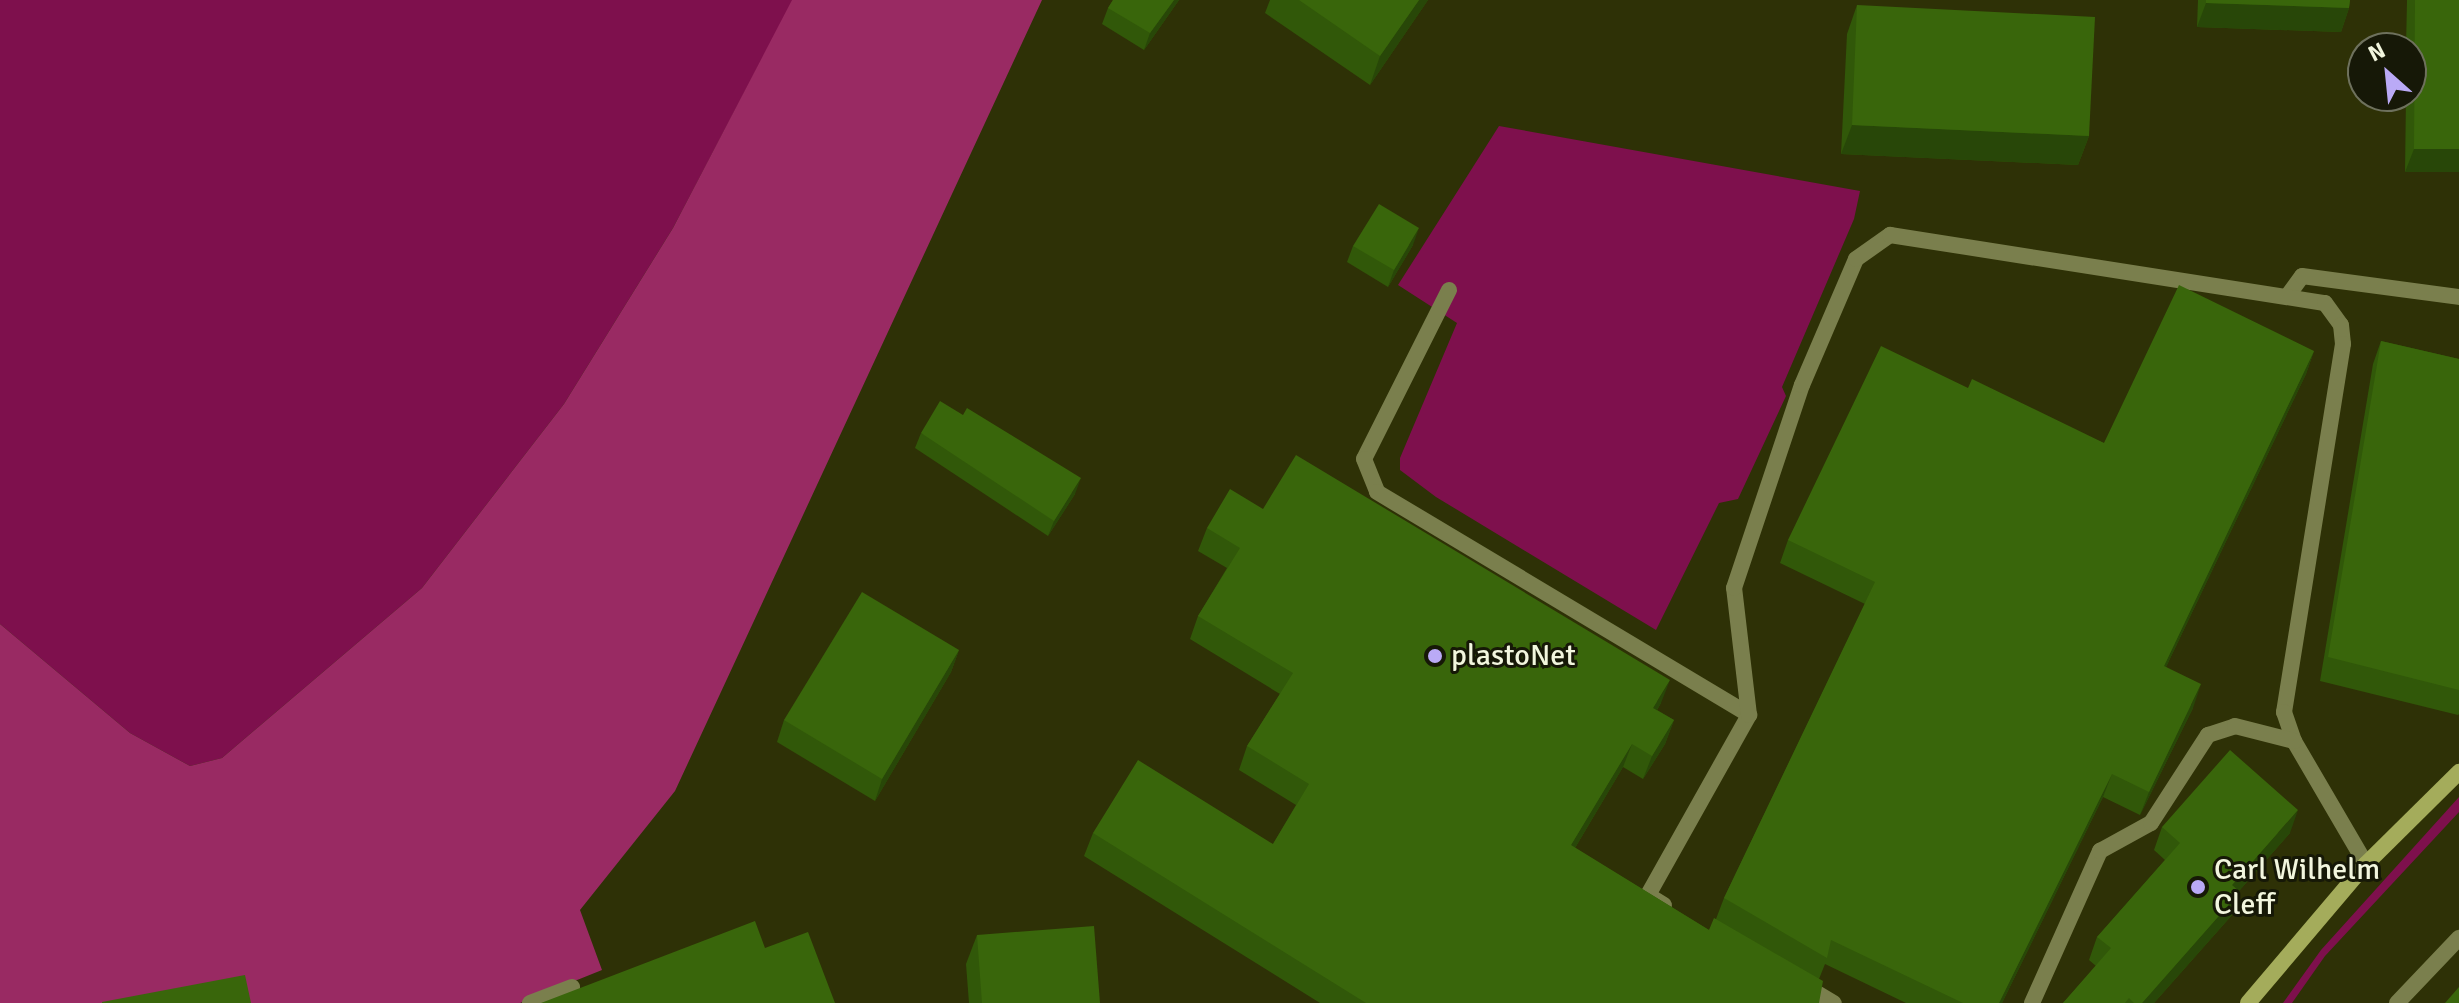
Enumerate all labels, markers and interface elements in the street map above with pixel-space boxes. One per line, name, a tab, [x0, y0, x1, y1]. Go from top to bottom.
north arrow	[2347, 32, 2427, 112]
text: N	[2364, 36, 2390, 67]
place label: plastoNet	[1451, 638, 1576, 674]
marker: plastoNet	[1426, 647, 1444, 665]
place label: Carl Wilhelm Cleff	[2214, 852, 2380, 922]
marker: Carl Wilhelm Cleff	[2189, 878, 2207, 896]

